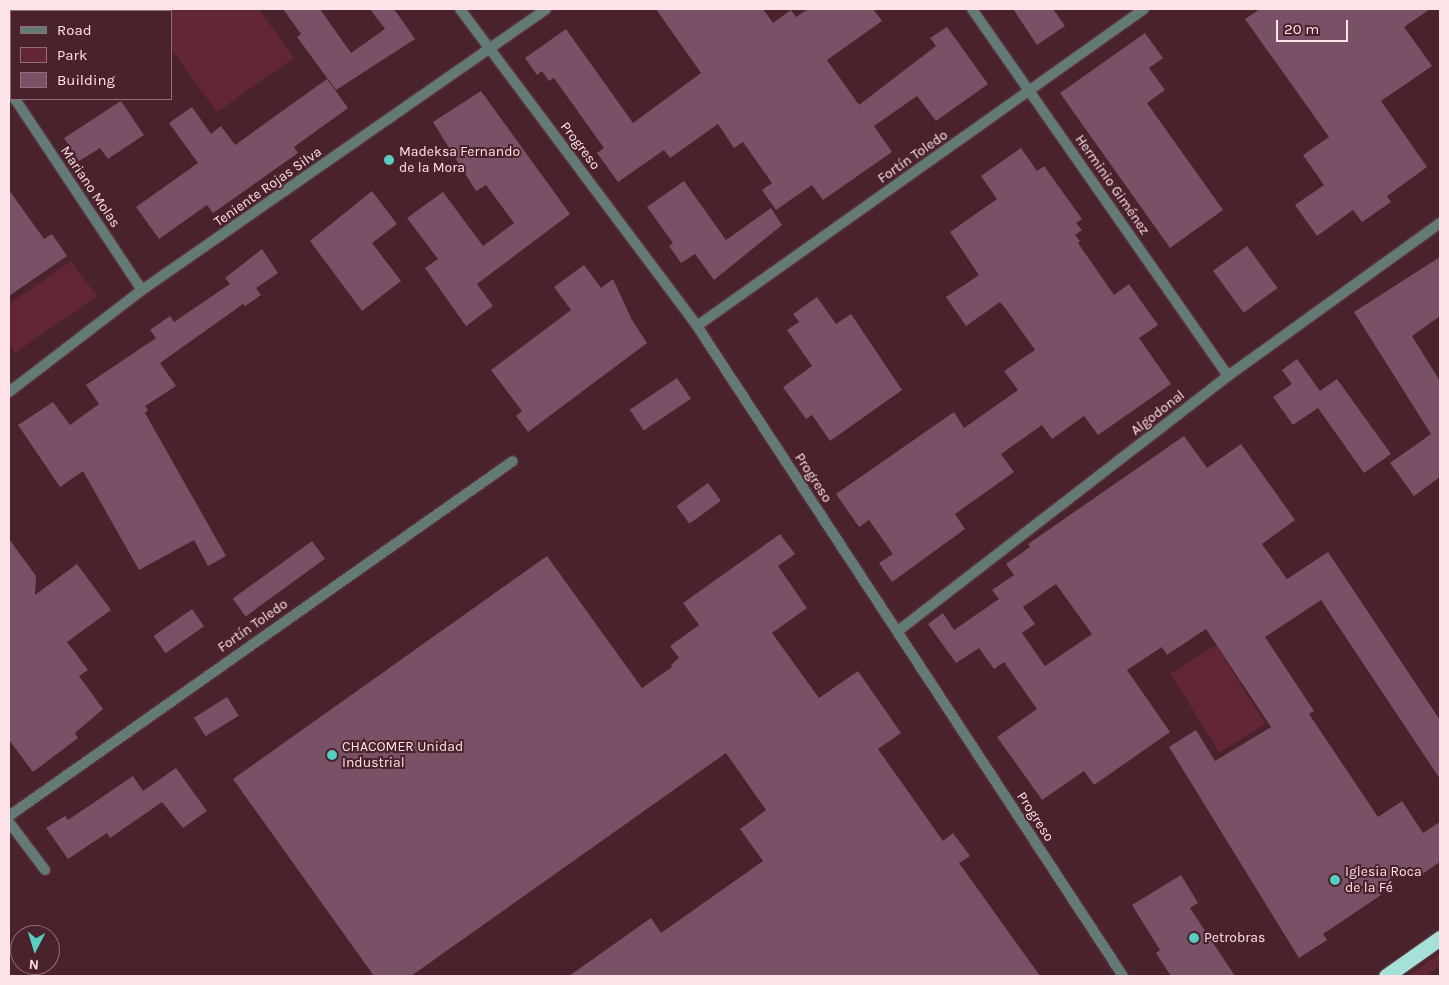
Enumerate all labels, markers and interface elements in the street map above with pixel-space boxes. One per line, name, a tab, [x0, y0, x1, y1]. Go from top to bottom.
legend	[10, 10, 172, 100]
scale bar	[1279, 10, 1352, 42]
text: 20 m	[1284, 20, 1319, 38]
text: Road	[57, 21, 92, 39]
text: Park	[57, 46, 87, 64]
text: Building	[57, 71, 115, 89]
street label: Progreso	[557, 119, 603, 173]
street label: Fortín Toledo	[875, 127, 951, 187]
street label: Herminio Giménez	[1071, 132, 1153, 238]
street label: Mariano Molas	[57, 143, 123, 231]
street label: Teniente Rojas Silva	[211, 144, 325, 230]
place label: Madeksa Fernando de la Mora	[399, 144, 520, 176]
marker: Madeksa Fernando de la Mora	[383, 154, 395, 166]
street label: Algodonal	[1128, 387, 1188, 439]
street label: Progreso	[791, 450, 835, 506]
street label: Fortín Toledo	[215, 596, 291, 656]
place label: CHACOMER Unidad Industrial	[342, 739, 463, 772]
marker: CHACOMER Unidad Industrial	[326, 749, 338, 761]
street label: Progreso	[1013, 789, 1057, 845]
place label: Iglesia Roca de la Fé	[1345, 864, 1422, 896]
marker: Iglesia Roca de la Fé	[1329, 874, 1341, 886]
north arrow	[10, 925, 60, 975]
place label: Petrobras	[1204, 930, 1265, 946]
marker: Petrobras	[1188, 932, 1200, 944]
text: N	[28, 956, 39, 973]

